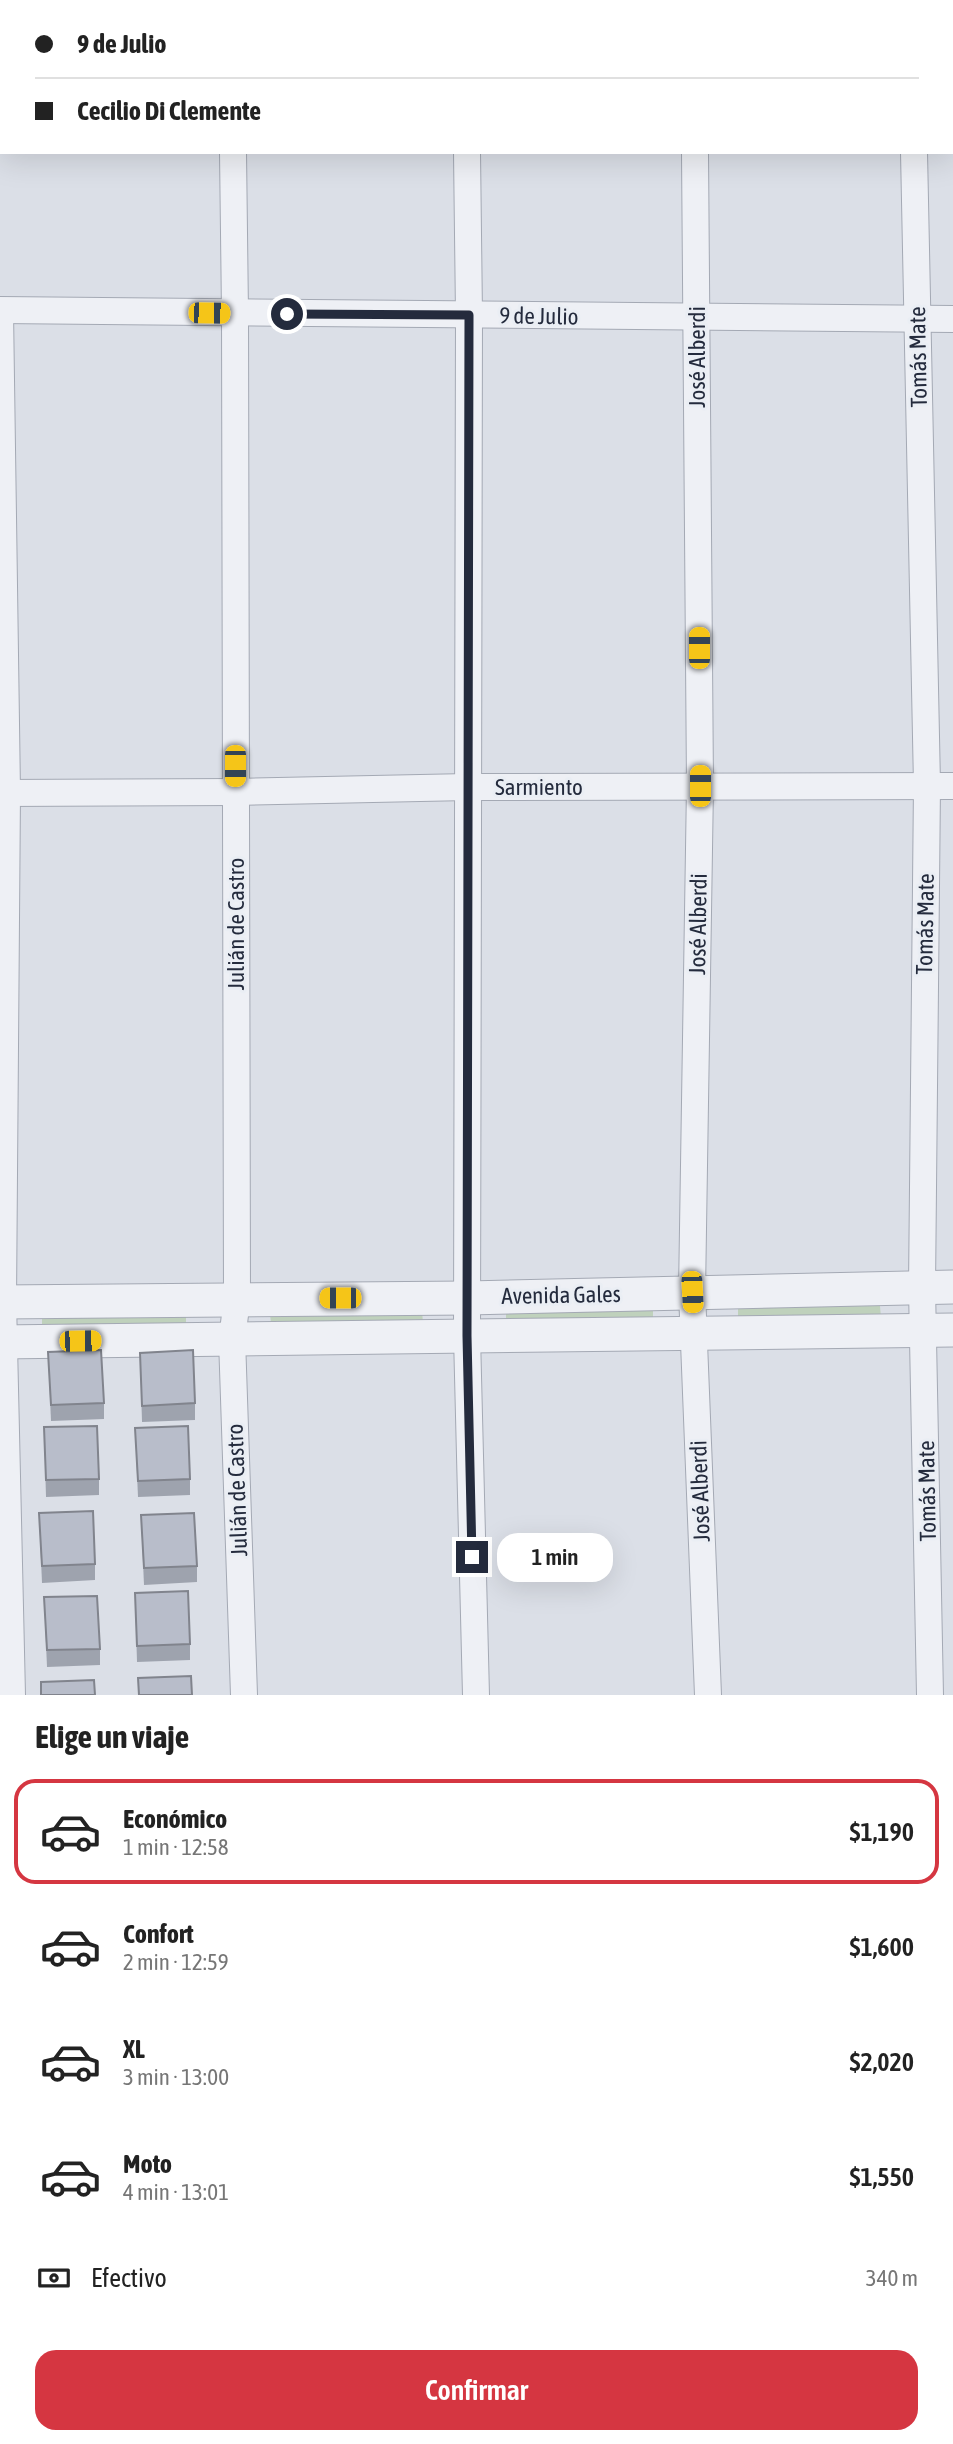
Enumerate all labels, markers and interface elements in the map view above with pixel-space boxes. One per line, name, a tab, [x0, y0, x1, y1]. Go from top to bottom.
text: 9 de Julio	[77, 29, 166, 59]
text: Cecilio Di Clemente	[77, 96, 261, 126]
route start	[271, 298, 303, 330]
car	[188, 302, 231, 324]
street label: 9 de Julio	[499, 302, 579, 330]
street label: José Alberdi	[684, 306, 710, 408]
street label: Tomás Mate	[904, 306, 932, 408]
car	[689, 627, 710, 669]
car	[225, 745, 246, 787]
car	[690, 765, 711, 807]
street label: Sarmiento	[495, 774, 583, 800]
street label: Julián de Castro	[223, 858, 249, 990]
street label: José Alberdi	[684, 873, 712, 975]
street label: Tomás Mate	[911, 873, 939, 975]
car	[681, 1270, 704, 1314]
street label: Avenida Gales	[501, 1281, 621, 1309]
car	[320, 1288, 362, 1309]
car	[59, 1330, 102, 1352]
street label: Julián de Castro	[222, 1423, 252, 1557]
street label: José Alberdi	[685, 1440, 715, 1542]
street label: Tomás Mate	[913, 1440, 941, 1542]
callout: 1 min	[496, 1532, 612, 1582]
route end	[456, 1541, 488, 1573]
text: 1 min	[532, 1544, 578, 1570]
text: Elige un viaje	[35, 1718, 189, 1755]
icon: car	[39, 1800, 102, 1863]
text: Económico	[123, 1804, 227, 1834]
text: $1,190	[850, 1817, 914, 1847]
text: 1 min · 12:58	[123, 1834, 229, 1860]
icon: car	[39, 1915, 102, 1978]
text: Confort	[123, 1919, 194, 1949]
text: $1,600	[850, 1932, 914, 1962]
text: 2 min · 12:59	[123, 1949, 229, 1975]
icon: car	[39, 2030, 102, 2093]
text: XL	[123, 2034, 145, 2064]
text: $2,020	[850, 2047, 914, 2077]
text: 3 min · 13:00	[123, 2064, 229, 2090]
icon: car	[39, 2145, 102, 2208]
text: Moto	[123, 2149, 172, 2179]
text: $1,550	[850, 2162, 914, 2192]
text: 4 min · 13:01	[123, 2179, 229, 2205]
icon: cash	[35, 2259, 73, 2297]
text: Efectivo	[91, 2263, 167, 2293]
text: 340 m	[866, 2265, 918, 2291]
button: Confirmar	[35, 2350, 918, 2430]

